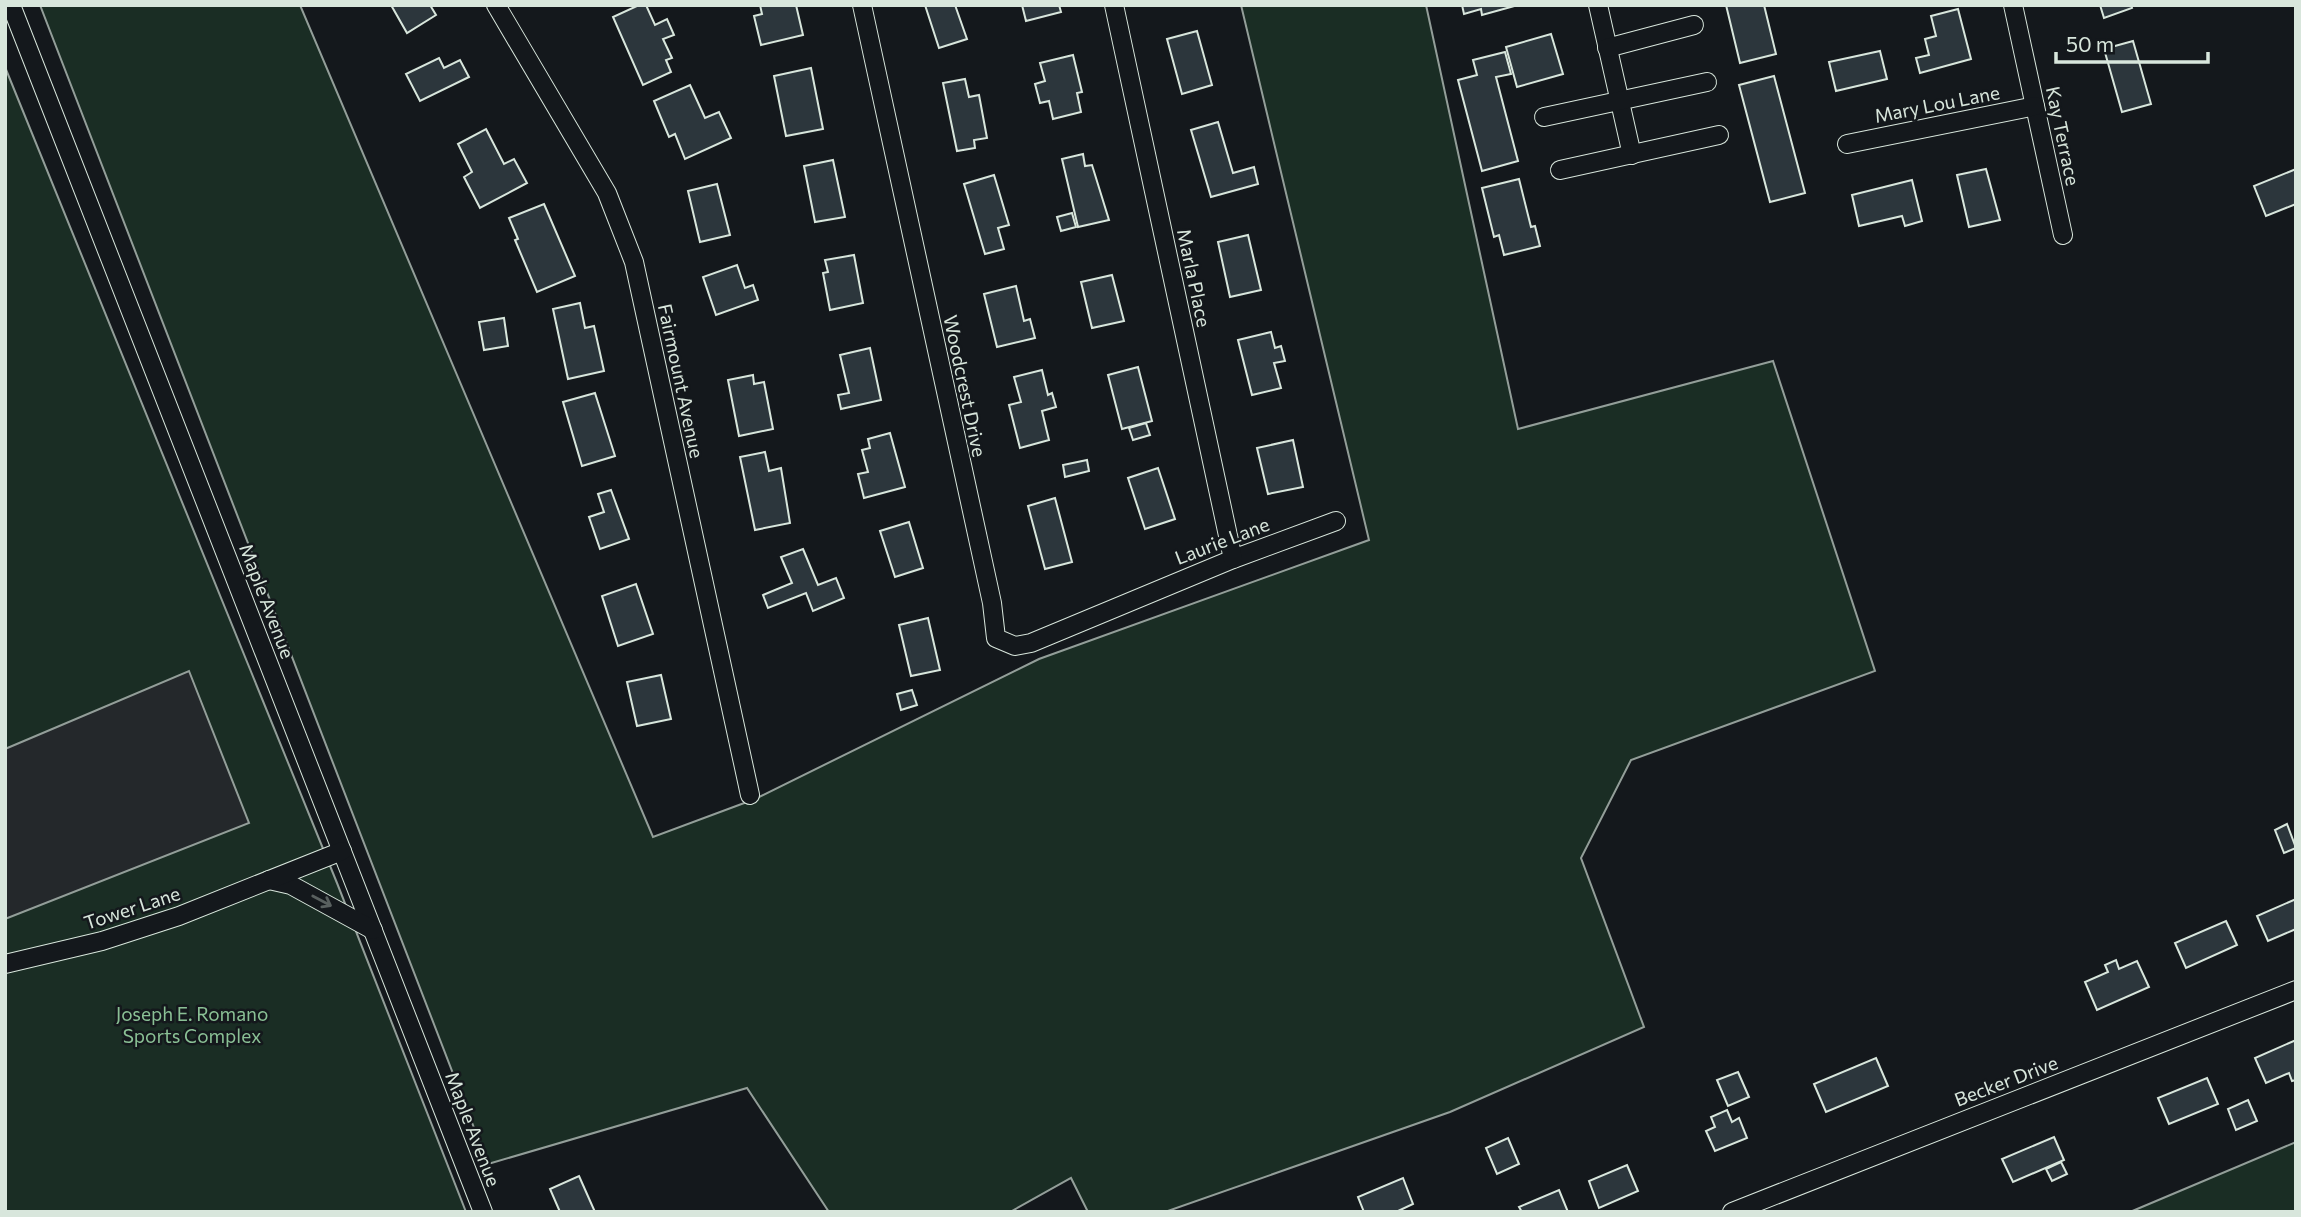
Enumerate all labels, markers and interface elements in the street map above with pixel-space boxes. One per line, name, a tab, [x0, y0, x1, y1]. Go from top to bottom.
scale bar	[2056, 21, 2208, 65]
text: 50 m	[2066, 31, 2114, 56]
street label: Mary Lou Lane	[1872, 80, 2002, 127]
street label: Kay Terrace	[2042, 84, 2085, 188]
street label: Marla Place	[1173, 227, 1216, 329]
street label: Fairmount Avenue	[654, 302, 709, 460]
street label: Woodcrest Drive	[939, 313, 992, 459]
street label: Laurie Lane	[1171, 512, 1272, 569]
street label: Maple Avenue	[235, 540, 300, 661]
street label: Tower Lane	[81, 881, 183, 934]
one-way arrow	[311, 895, 332, 909]
park label: Joseph E. Romano Sports Complex	[116, 1002, 268, 1047]
street label: Becker Drive	[1951, 1050, 2061, 1111]
street label: Maple Avenue	[441, 1068, 506, 1189]

